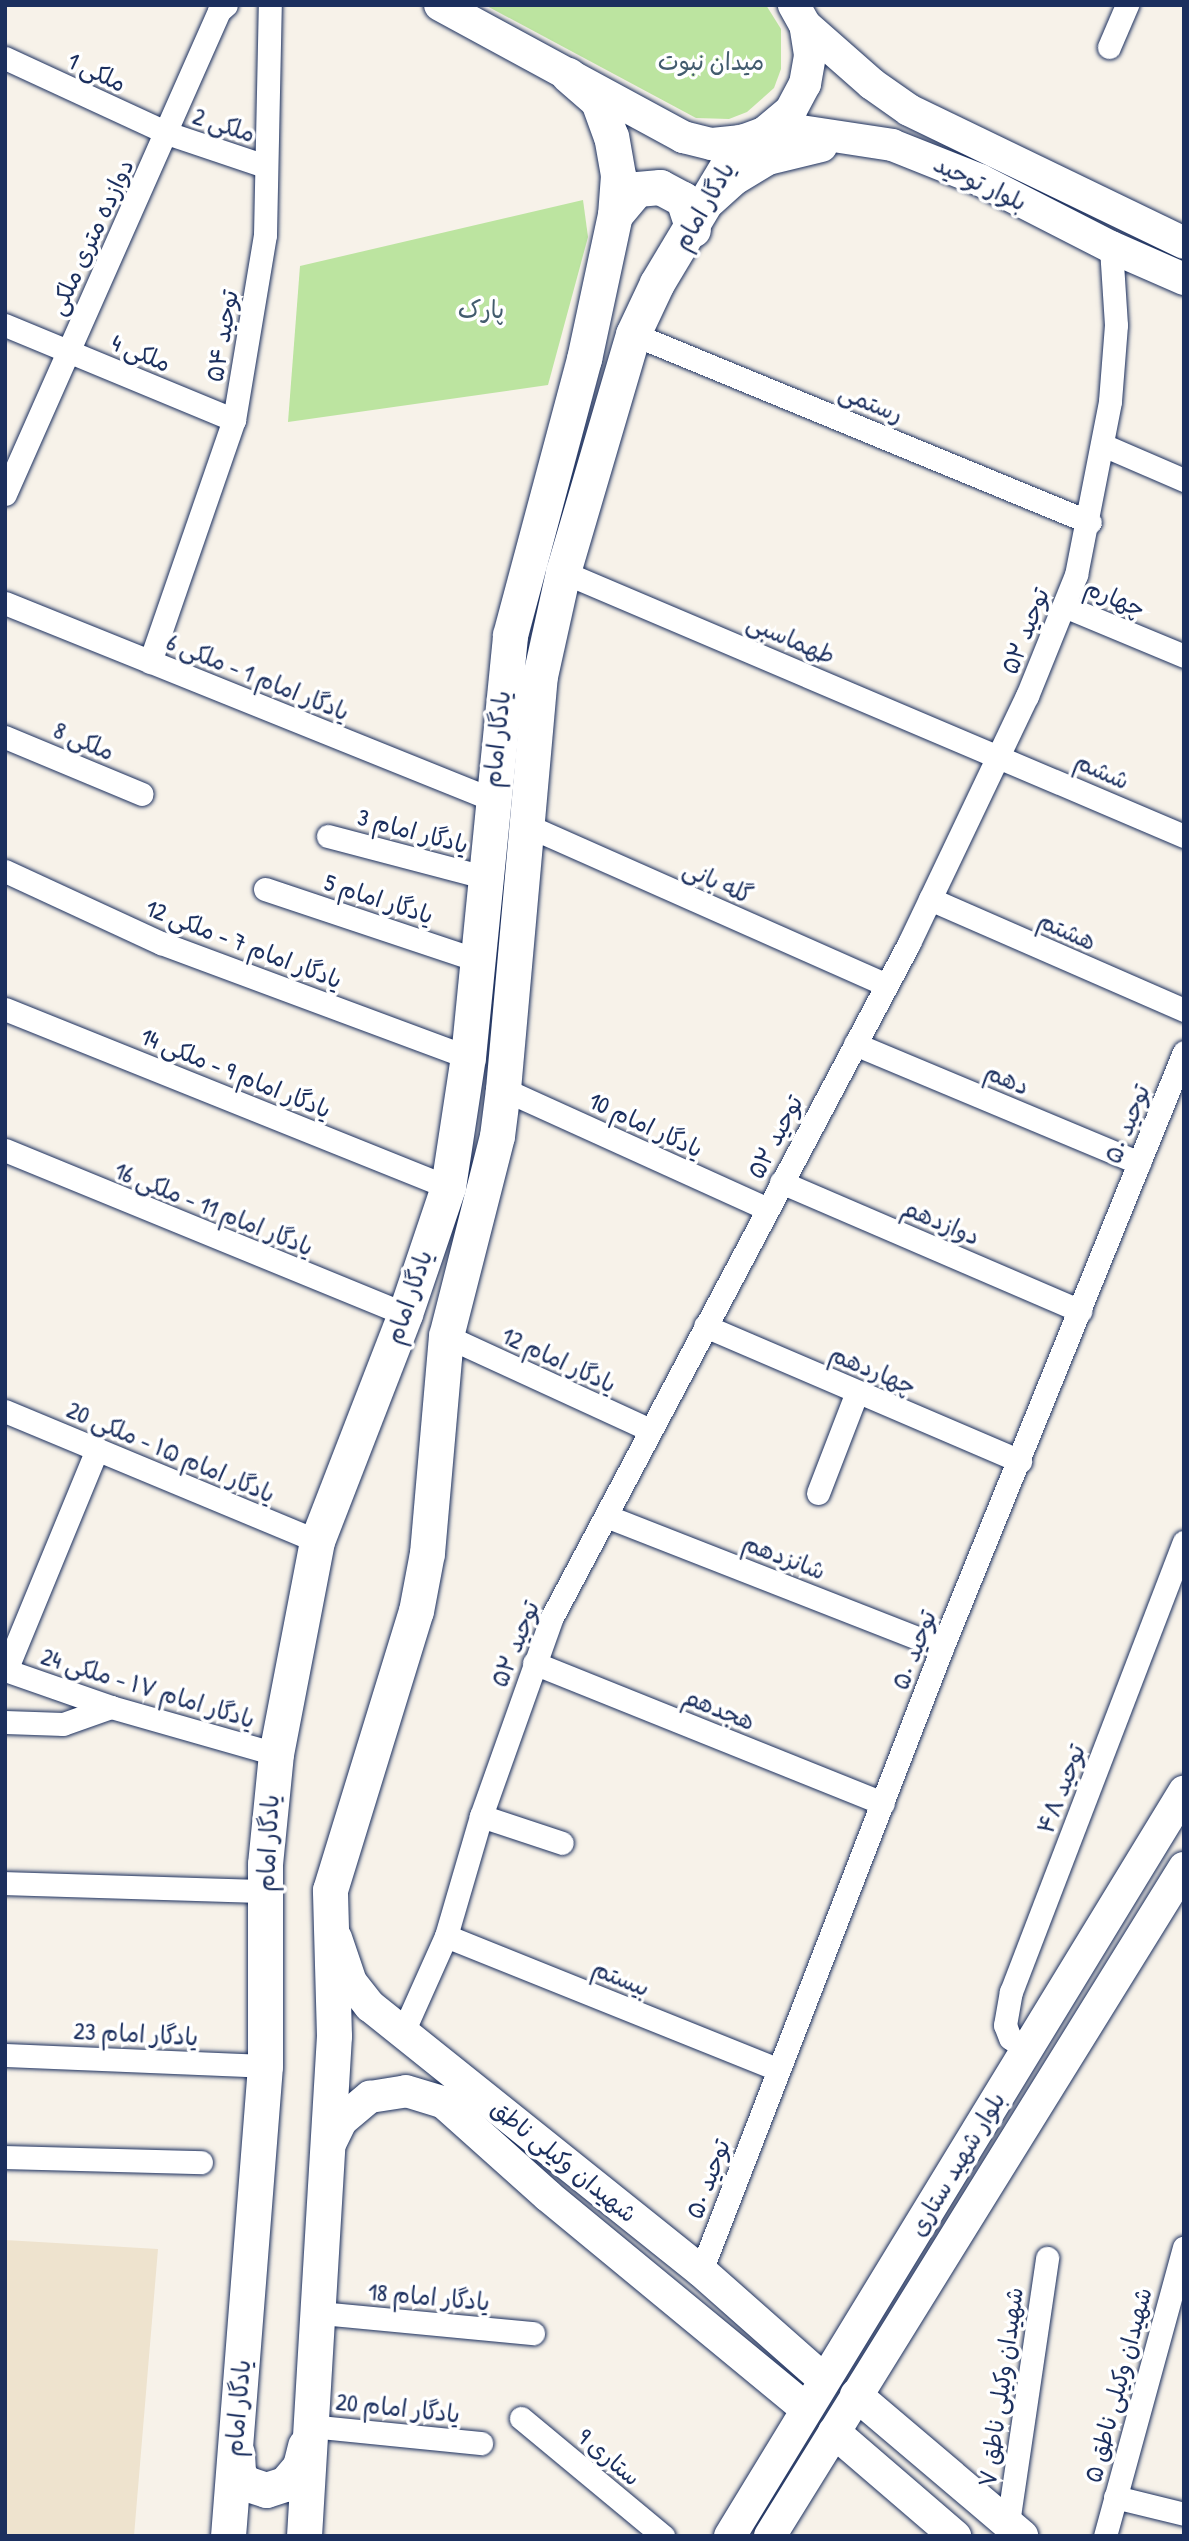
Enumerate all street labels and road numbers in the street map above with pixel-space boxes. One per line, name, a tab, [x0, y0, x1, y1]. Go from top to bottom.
street label: ملکی 1	[63, 46, 131, 98]
street label: ملکی 2	[189, 101, 259, 149]
street label: بلوار توحید	[929, 149, 1031, 217]
street label: دوازده متری ملکی	[42, 154, 140, 320]
street label: یادگار امام	[667, 157, 741, 255]
street label: توحید ۵۴	[200, 288, 244, 384]
street label: ملکی 4	[107, 328, 175, 378]
street label: رستمی	[835, 377, 907, 429]
street label: چهارم	[1080, 572, 1150, 624]
street label: توحید ۵۲	[995, 584, 1055, 678]
street label: طهماسبی	[743, 608, 839, 670]
street label: یادگار امام 1 - ملکی 6	[163, 627, 353, 727]
street label: یادگار امام	[478, 689, 516, 789]
street label: ملکی 8	[49, 715, 119, 767]
street label: ششم	[1070, 746, 1134, 796]
street label: یادگار امام 3	[354, 802, 472, 860]
street label: گله بانی	[679, 854, 757, 910]
street label: یادگار امام 5	[321, 868, 437, 930]
street label: یادگار امام 7 - ملکی 12	[142, 893, 346, 995]
street label: هشتم	[1033, 905, 1101, 957]
street label: یادگار امام 9 - ملکی 14	[137, 1022, 335, 1124]
street label: دهم	[981, 1057, 1033, 1101]
street label: توحید ۵۰	[1098, 1080, 1156, 1168]
street label: یادگار امام 10	[585, 1086, 707, 1164]
street label: توحید ۵۲	[741, 1090, 809, 1184]
street label: یادگار امام 11 - ملکی 16	[110, 1156, 318, 1262]
street label: دوازدهم	[898, 1193, 984, 1251]
street label: یادگار امام	[380, 1246, 438, 1348]
street label: یادگار امام 12	[497, 1321, 621, 1399]
street label: چهاردهم	[825, 1339, 921, 1401]
street label: یادگار امام ۱۵ - ملکی 20	[63, 1395, 279, 1509]
street label: شانزدهم	[739, 1528, 829, 1586]
street label: توحید ۵۲	[485, 1597, 545, 1691]
street label: توحید ۵۰	[886, 1606, 942, 1694]
street label: یادگار امام ۱۷ - ملکی 24	[38, 1642, 258, 1734]
street label: هجدهم	[679, 1682, 759, 1736]
street label: توحید ۴۸	[1031, 1740, 1091, 1838]
street label: یادگار امام	[251, 1794, 285, 1892]
street label: بیستم	[588, 1954, 654, 2002]
street label: یادگار امام 23	[73, 2016, 199, 2052]
street label: بلوار شهید ستاری	[903, 2087, 1011, 2241]
street label: شهیدان وکیلی ناطق	[485, 2093, 643, 2229]
street label: توحید ۵۰	[680, 2135, 736, 2223]
street label: یادگار امام 18	[367, 2277, 491, 2317]
street label: شهیدان وکیلی ناطق ۵	[1078, 2284, 1158, 2486]
street label: شهیدان وکیلی ناطق ۷	[973, 2285, 1029, 2489]
street label: یادگار امام	[219, 2358, 257, 2458]
street label: یادگار امام 20	[334, 2387, 462, 2429]
street label: ستاری 9	[571, 2422, 647, 2492]

